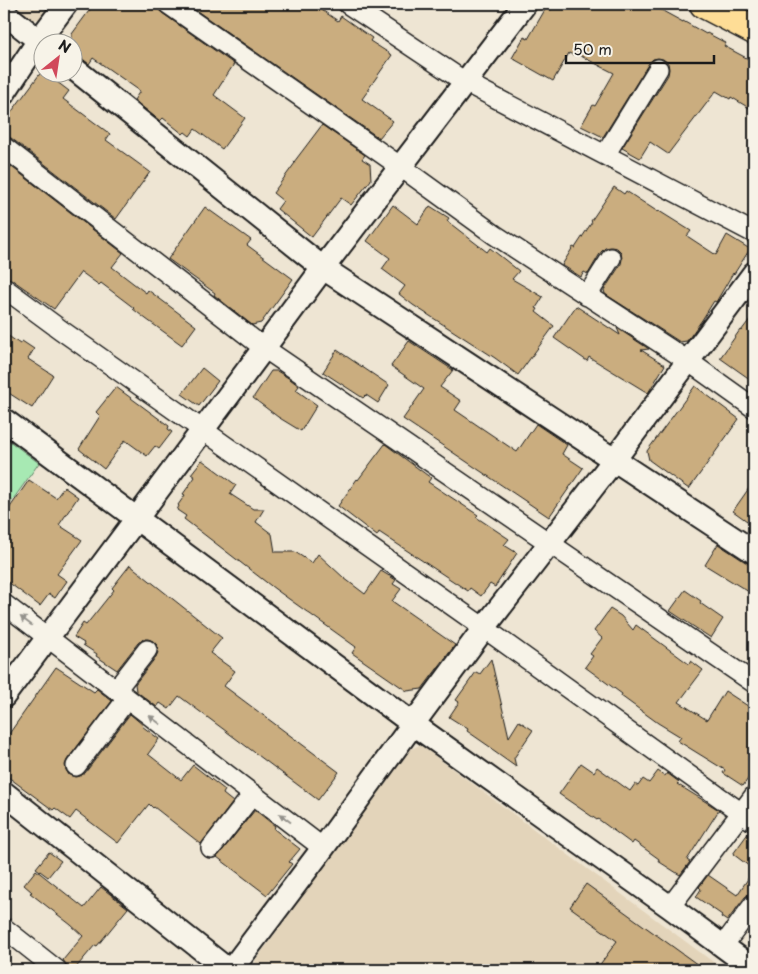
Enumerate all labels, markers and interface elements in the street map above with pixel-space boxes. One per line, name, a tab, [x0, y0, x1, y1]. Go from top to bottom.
north arrow	[32, 32, 82, 82]
scale bar	[566, 32, 713, 64]
text: N	[55, 34, 75, 58]
text: 50 m	[573, 37, 612, 60]
one-way arrow	[20, 616, 33, 627]
one-way arrow	[148, 715, 162, 725]
one-way arrow	[279, 813, 292, 824]

